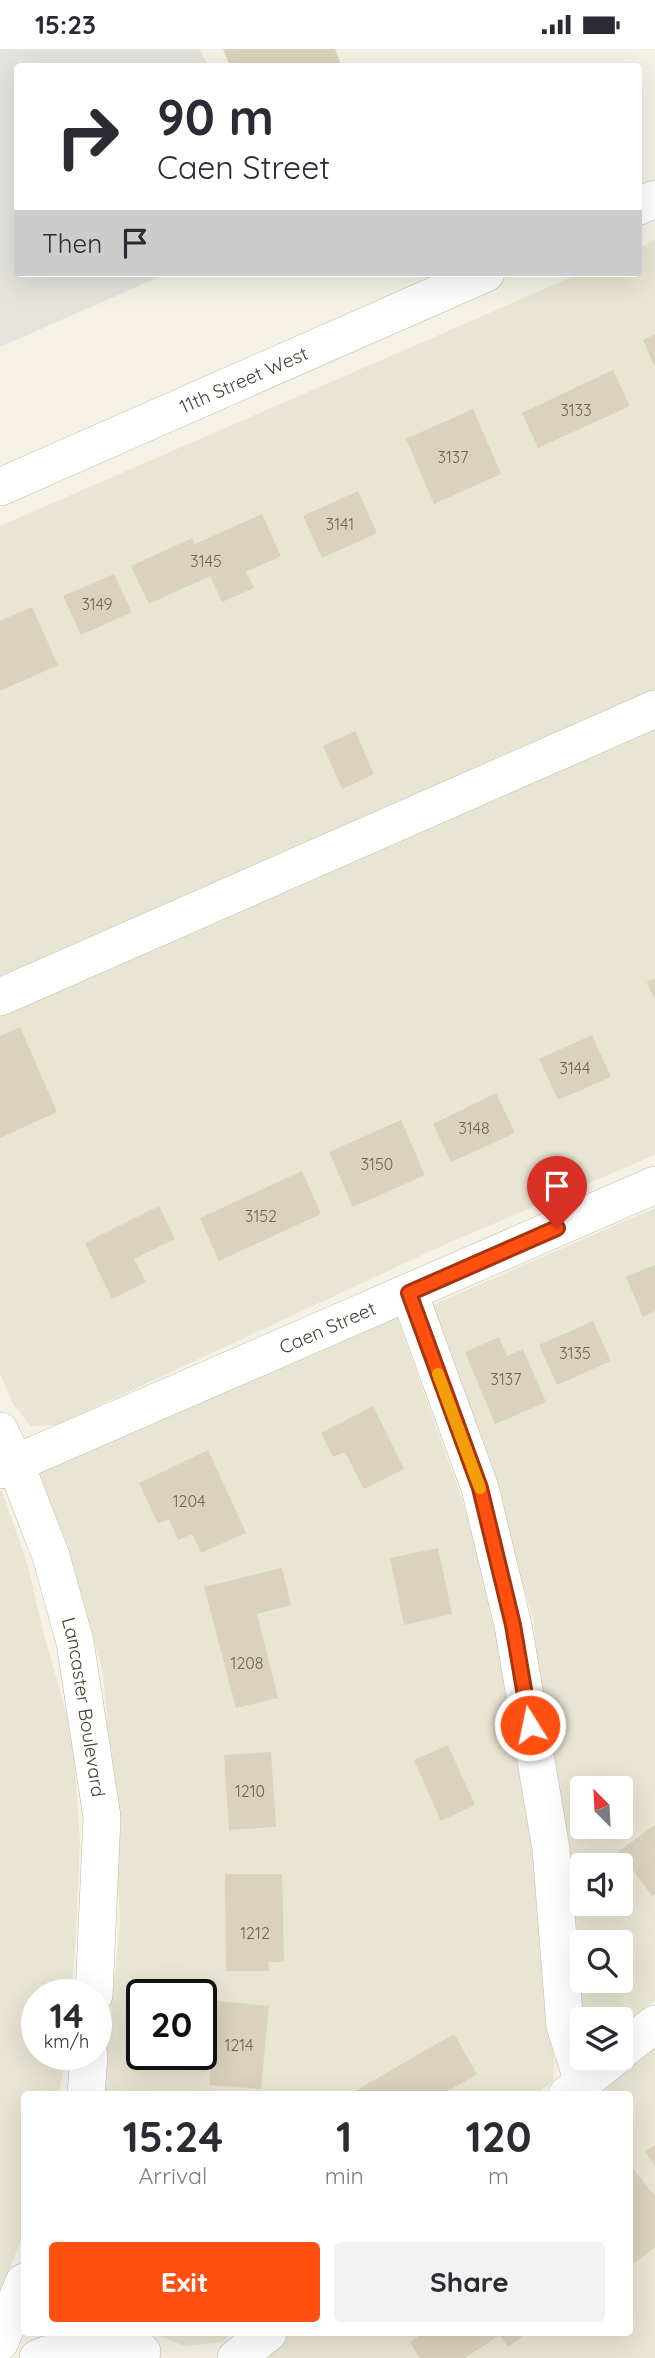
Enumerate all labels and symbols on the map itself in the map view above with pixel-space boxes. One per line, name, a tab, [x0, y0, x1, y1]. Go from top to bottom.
street label: 11th Street West	[176, 341, 311, 419]
house number: 3133	[560, 400, 592, 420]
house number: 3137	[438, 447, 468, 467]
house number: 3141	[326, 514, 354, 534]
house number: 3145	[190, 551, 222, 571]
house number: 3149	[81, 594, 113, 614]
house number: 3144	[560, 1058, 590, 1078]
house number: 3148	[458, 1118, 490, 1138]
house number: 3150	[361, 1154, 393, 1174]
pin	[527, 1156, 587, 1228]
house number: 3152	[245, 1206, 277, 1226]
street label: Caen Street	[275, 1296, 379, 1359]
house number: 3135	[559, 1343, 591, 1363]
house number: 3137	[491, 1369, 521, 1389]
house number: 1204	[173, 1491, 205, 1511]
street label: Lancaster Boulevard	[57, 1614, 111, 1799]
house number: 1208	[231, 1653, 263, 1673]
position arrow	[493, 1688, 567, 1762]
north arrow	[570, 1776, 634, 1839]
house number: 1210	[235, 1781, 265, 1801]
house number: 1212	[240, 1923, 270, 1943]
speed limit sign: 20	[126, 1979, 217, 2070]
house number: 1214	[225, 2035, 253, 2055]

